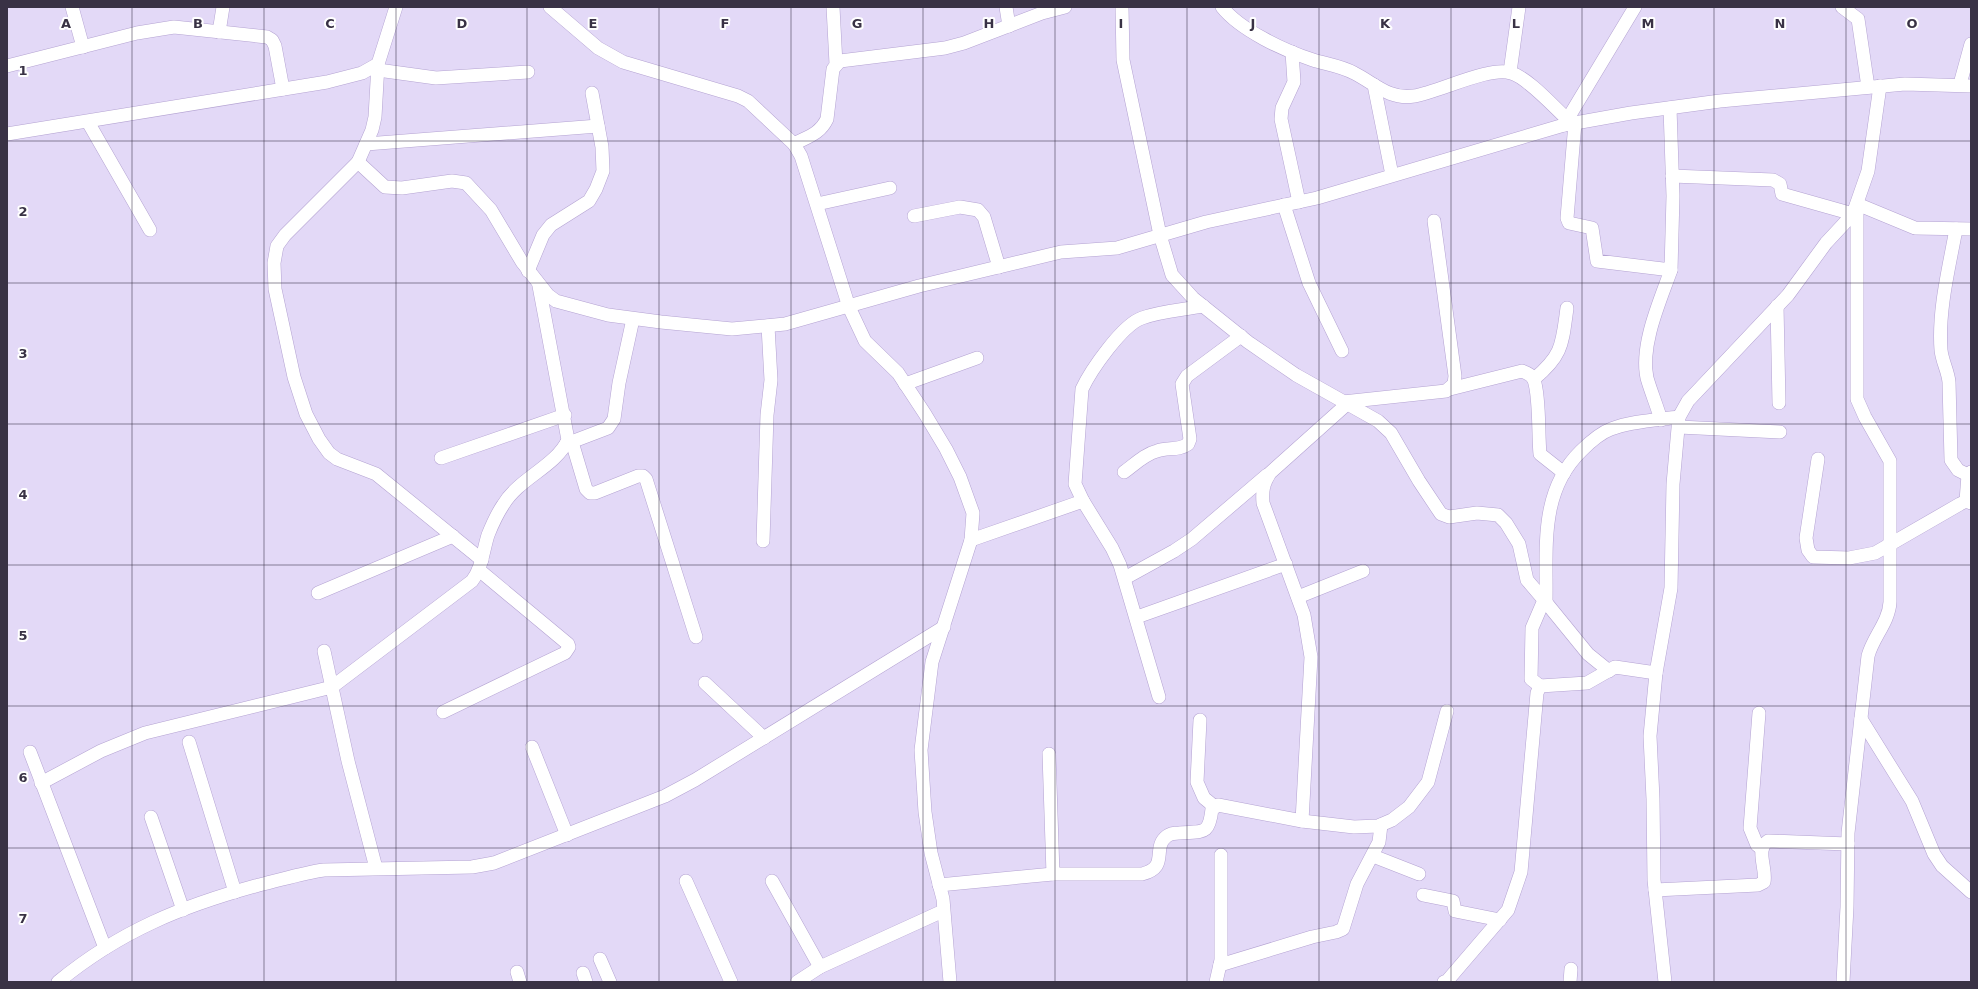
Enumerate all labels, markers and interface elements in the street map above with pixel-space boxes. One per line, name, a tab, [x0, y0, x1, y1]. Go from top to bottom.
text: A	[61, 16, 71, 31]
text: B	[193, 16, 203, 31]
text: C	[325, 16, 335, 31]
text: D	[457, 16, 468, 31]
text: E	[589, 16, 597, 31]
text: F	[721, 16, 729, 31]
text: G	[852, 16, 862, 31]
text: H	[984, 16, 994, 31]
text: I	[1119, 16, 1123, 31]
text: J	[1250, 16, 1255, 31]
text: K	[1380, 16, 1391, 31]
text: L	[1512, 16, 1520, 31]
text: M	[1642, 16, 1654, 31]
text: N	[1775, 16, 1785, 31]
text: O	[1906, 16, 1918, 31]
text: 1	[18, 63, 28, 78]
text: 2	[18, 204, 28, 219]
text: 3	[18, 346, 28, 361]
text: 4	[18, 487, 28, 502]
text: 5	[18, 628, 28, 643]
text: 6	[18, 770, 28, 785]
text: 7	[18, 911, 28, 926]

